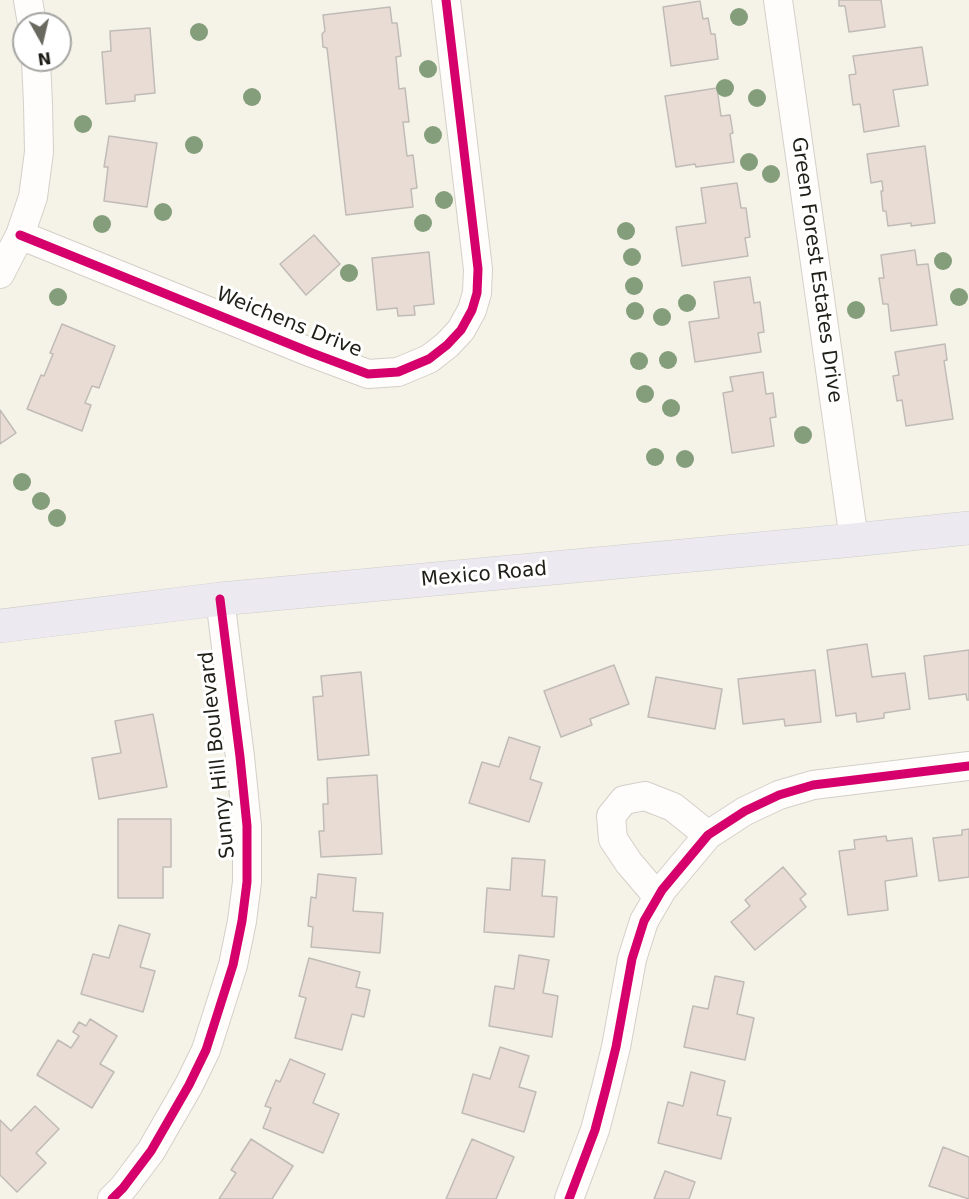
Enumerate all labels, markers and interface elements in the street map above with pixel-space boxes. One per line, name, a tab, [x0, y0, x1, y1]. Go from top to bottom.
north arrow	[12, 12, 72, 72]
text: N	[36, 48, 52, 69]
street label: Green Forest Estates Drive	[785, 136, 847, 404]
street label: Weichens Drive	[213, 283, 365, 363]
street label: Mexico Road	[420, 558, 548, 592]
street label: Sunny Hill Boulevard	[195, 650, 241, 860]

